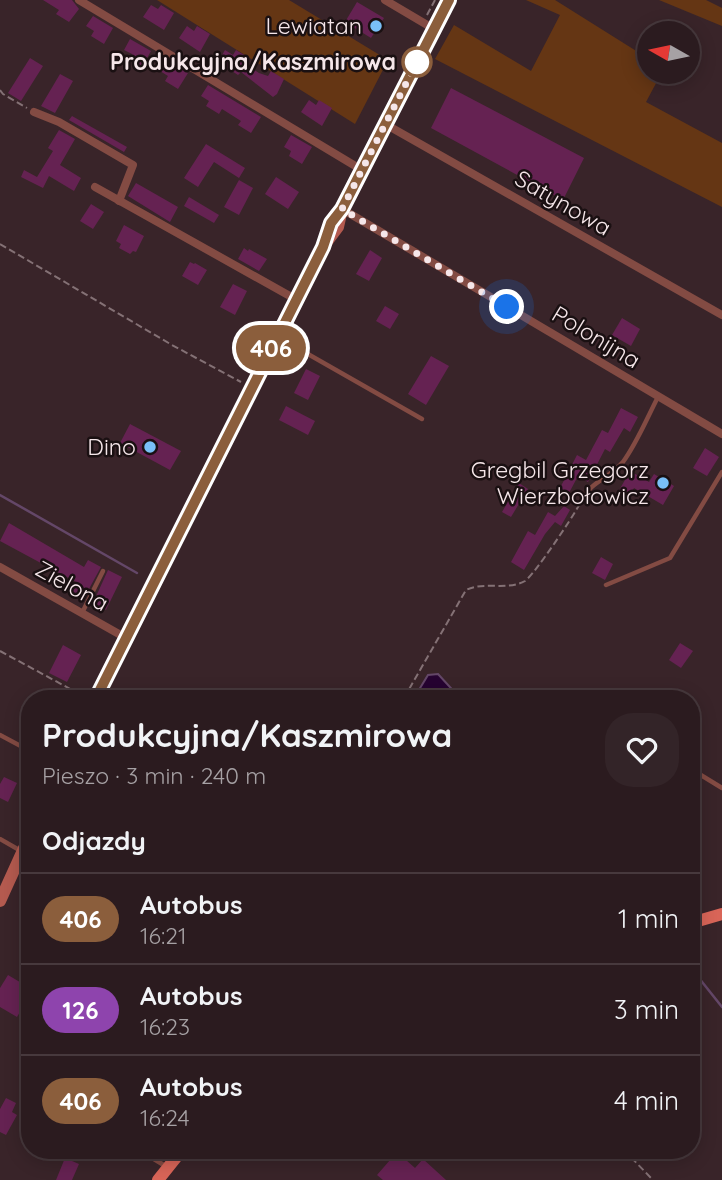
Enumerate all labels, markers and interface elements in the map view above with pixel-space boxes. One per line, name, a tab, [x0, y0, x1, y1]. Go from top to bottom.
place label: Lewiatan	[266, 11, 362, 40]
marker: Lewiatan	[368, 18, 384, 34]
north arrow	[637, 21, 700, 84]
map controls	[637, 21, 700, 84]
place label: Produkcyjna/Kaszmirowa	[110, 47, 396, 76]
marker: Produkcyjna/Kaszmirowa	[402, 47, 432, 77]
street label: Satynowa	[510, 163, 617, 242]
your location	[489, 289, 524, 324]
street label: Polonijna	[547, 299, 646, 374]
line badge: 406	[231, 325, 311, 371]
text: 406	[250, 333, 292, 363]
place label: Dino	[87, 432, 136, 461]
marker: Dino	[142, 439, 158, 455]
place label: Gregbil Grzegorz Wierzbołowicz	[471, 455, 649, 510]
marker: Gregbil Grzegorz Wierzbołowicz	[655, 475, 671, 491]
street label: Zielona	[31, 554, 114, 617]
button: heart	[605, 713, 679, 787]
text: Produkcyjna/Kaszmirowa	[42, 714, 452, 755]
text: Pieszo · 3 min · 240 m	[42, 761, 266, 790]
text: Odjazdy	[42, 824, 146, 857]
text: Autobus	[140, 888, 242, 921]
text: 1 min	[618, 902, 679, 935]
text: 406	[59, 904, 102, 934]
text: 16:21	[140, 921, 186, 950]
text: Autobus	[140, 979, 242, 1012]
text: 3 min	[614, 993, 679, 1026]
text: 126	[62, 995, 99, 1025]
text: 16:23	[140, 1012, 190, 1041]
text: Autobus	[140, 1070, 242, 1103]
text: 4 min	[614, 1084, 679, 1117]
text: 406	[59, 1086, 102, 1116]
text: 16:24	[140, 1103, 190, 1132]

